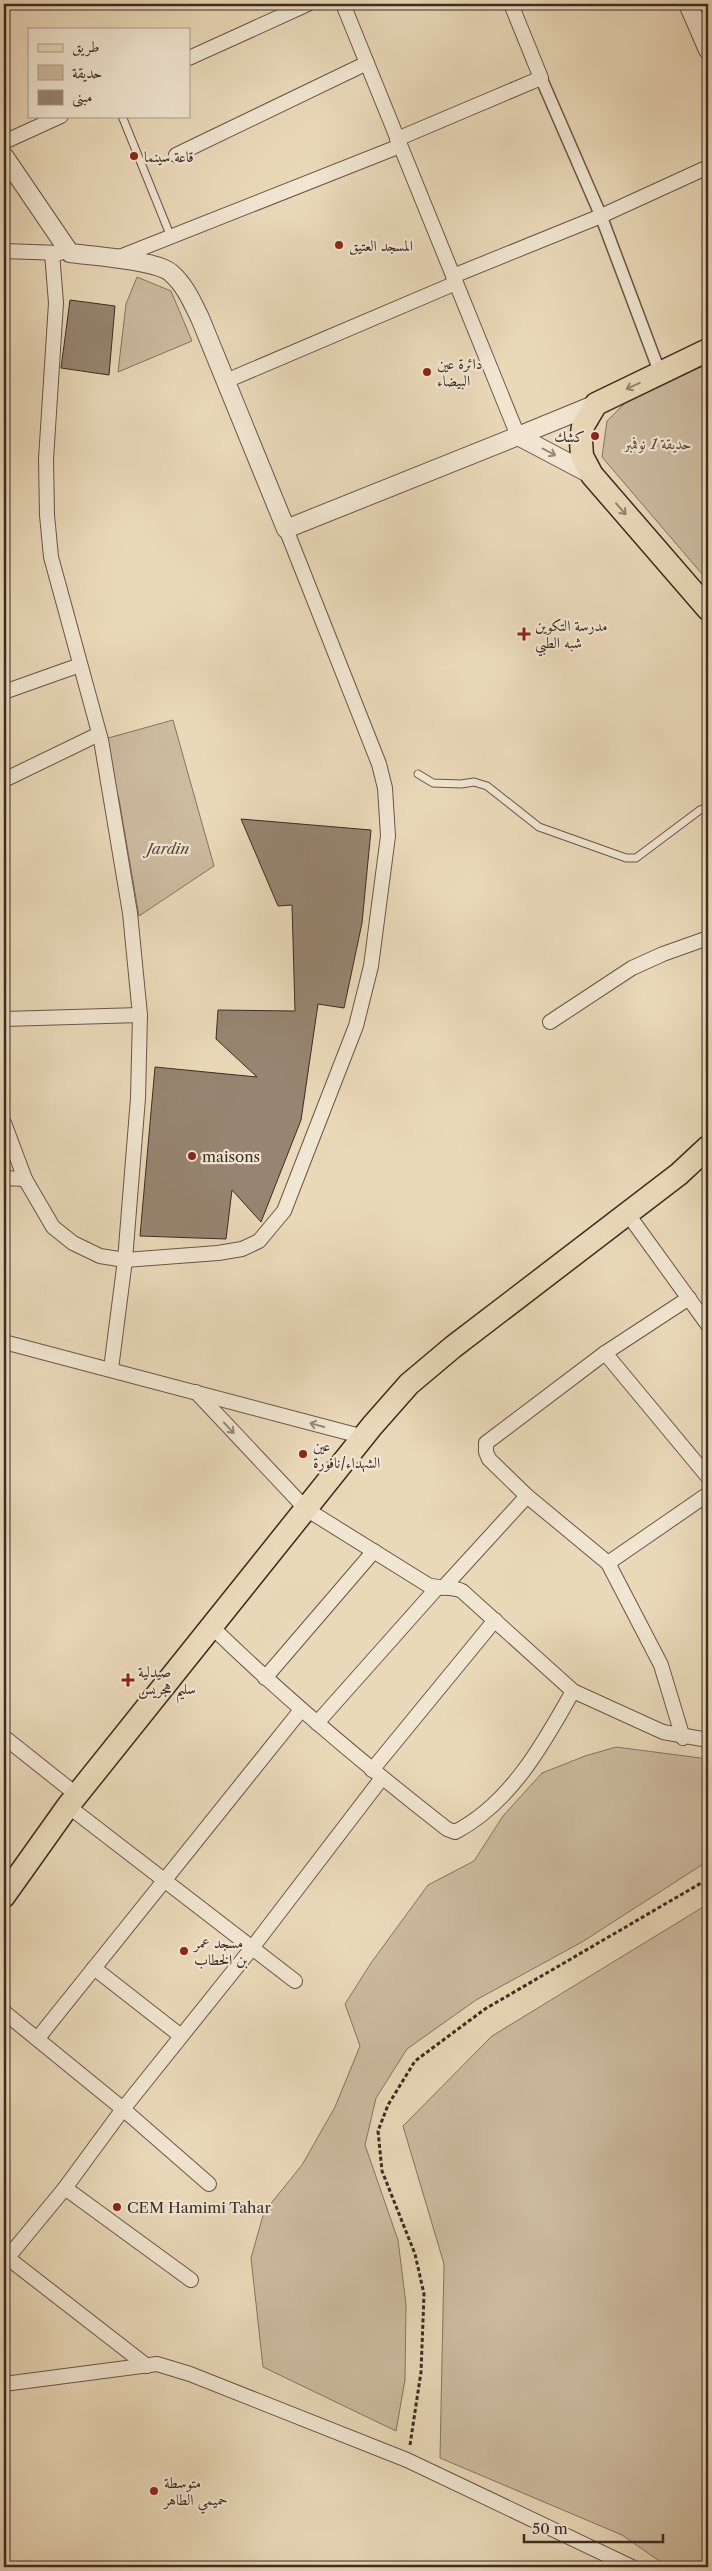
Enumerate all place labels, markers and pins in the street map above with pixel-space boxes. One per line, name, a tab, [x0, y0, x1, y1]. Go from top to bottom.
place label: قاعة سينما	[144, 147, 194, 166]
marker: قاعة سينما	[128, 150, 140, 162]
place label: المسجد العتيق	[349, 236, 413, 255]
marker: المسجد العتيق	[333, 239, 345, 251]
place label: دائرة عين البيضاء	[437, 354, 483, 390]
marker: دائرة عين البيضاء	[421, 366, 433, 378]
place label: كشك	[554, 427, 585, 446]
marker: كشك	[589, 430, 601, 442]
place label: مدرسة التكوين شبه الطبي	[535, 616, 607, 657]
marker: مدرسة التكوين شبه الطبي	[517, 627, 531, 641]
place label: maisons	[202, 1147, 260, 1166]
marker: maisons	[186, 1150, 198, 1162]
place label: عين الشهداء/نافورة	[313, 1436, 380, 1473]
marker: عين الشهداء/نافورة	[297, 1448, 309, 1460]
place label: صيدلية سليم هجريس	[138, 1662, 196, 1704]
marker: صيدلية سليم هجريس	[122, 1674, 134, 1686]
place label: مسجد عمر بن الخطاب	[192, 1933, 248, 1969]
marker: مسجد عمر بن الخطاب	[178, 1945, 190, 1957]
place label: CEM Hamimi Tahar	[127, 2198, 271, 2217]
marker: CEM Hamimi Tahar	[111, 2201, 123, 2213]
place label: متوسطة حميمي الطاهر	[162, 2473, 228, 2514]
marker: متوسطة حميمي الطاهر	[148, 2485, 160, 2497]

